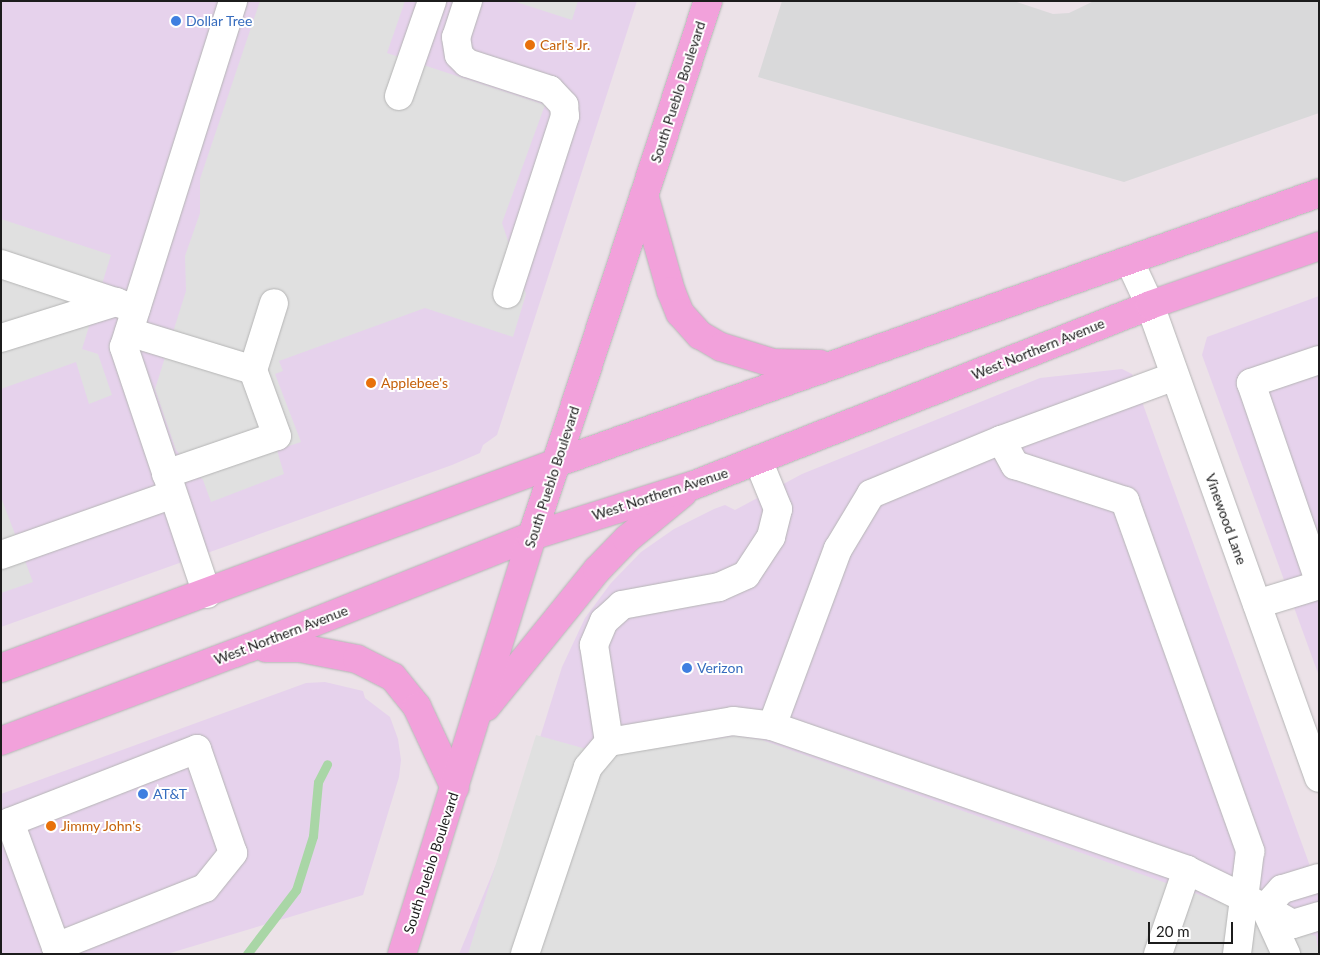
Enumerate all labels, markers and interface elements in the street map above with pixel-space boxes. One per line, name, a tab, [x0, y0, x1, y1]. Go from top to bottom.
place label: Dollar Tree	[186, 13, 253, 29]
marker: Dollar Tree	[170, 15, 182, 27]
street label: South Pueblo Boulevard	[647, 19, 709, 165]
place label: Carl's Jr.	[540, 37, 591, 53]
marker: Carl's Jr.	[524, 39, 536, 51]
street label: West Northern Avenue	[969, 315, 1107, 383]
place label: Applebee's	[381, 375, 448, 391]
marker: Applebee's	[365, 377, 377, 389]
street label: South Pueblo Boulevard	[521, 404, 583, 550]
street label: West Northern Avenue	[590, 464, 730, 524]
street label: Vinewood Lane	[1202, 471, 1250, 567]
street label: West Northern Avenue	[212, 602, 350, 668]
place label: Verizon	[697, 660, 743, 676]
marker: Verizon	[681, 662, 693, 674]
place label: AT&T	[153, 786, 187, 802]
marker: AT&T	[137, 788, 149, 800]
street label: South Pueblo Boulevard	[400, 790, 462, 936]
place label: Jimmy John's	[61, 818, 142, 834]
marker: Jimmy John's	[45, 820, 57, 832]
scale bar	[1150, 912, 1235, 944]
text: 20 m	[1156, 922, 1190, 940]

